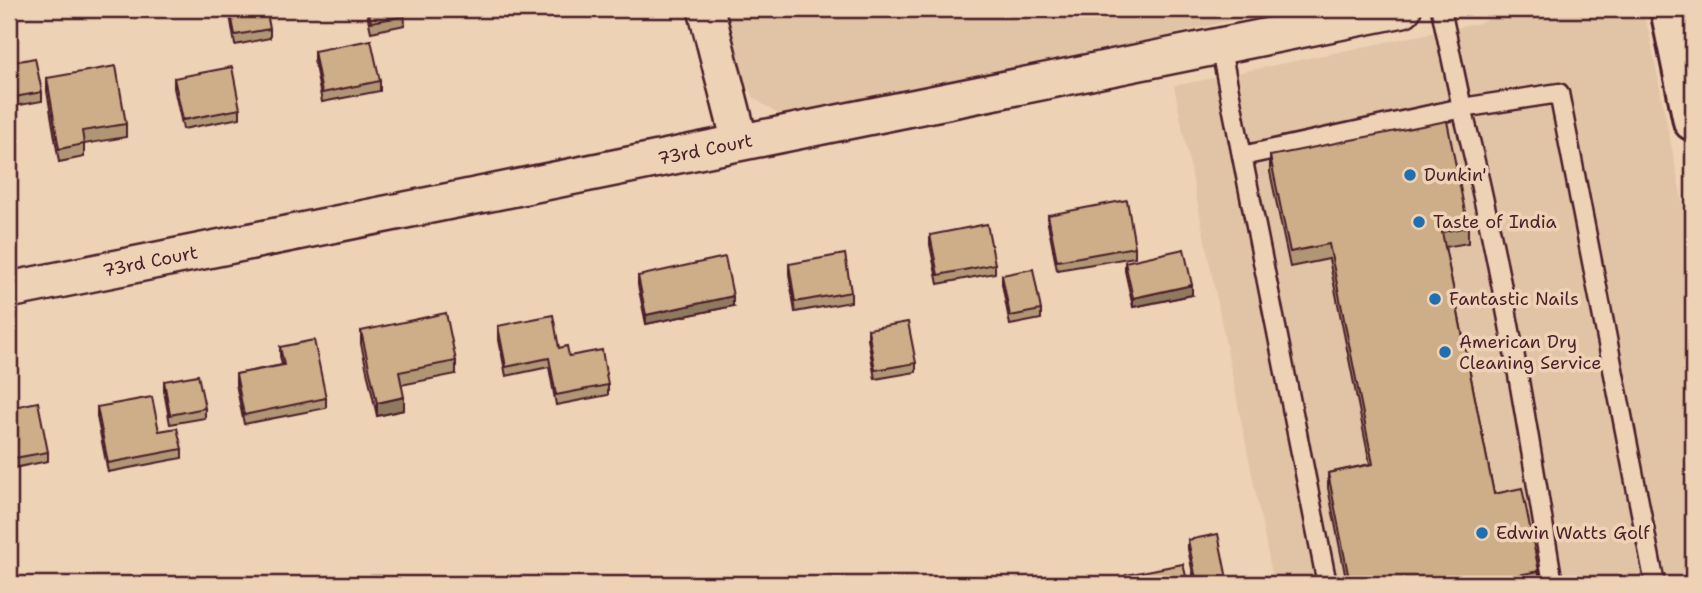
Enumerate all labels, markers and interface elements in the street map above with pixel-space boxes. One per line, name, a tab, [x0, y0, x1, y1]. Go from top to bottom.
street label: 73rd Court	[655, 128, 755, 171]
place label: Dunkin'	[1424, 163, 1487, 187]
marker: Dunkin'	[1402, 167, 1418, 183]
place label: Taste of India	[1433, 210, 1557, 234]
marker: Taste of India	[1411, 214, 1427, 230]
street label: 73rd Court	[101, 240, 200, 283]
place label: Fantastic Nails	[1449, 287, 1579, 311]
marker: Fantastic Nails	[1427, 291, 1443, 307]
place label: American Dry Cleaning Service	[1459, 330, 1602, 375]
marker: American Dry Cleaning Service	[1437, 344, 1453, 360]
place label: Edwin Watts Golf	[1496, 521, 1650, 545]
marker: Edwin Watts Golf	[1474, 525, 1490, 541]

